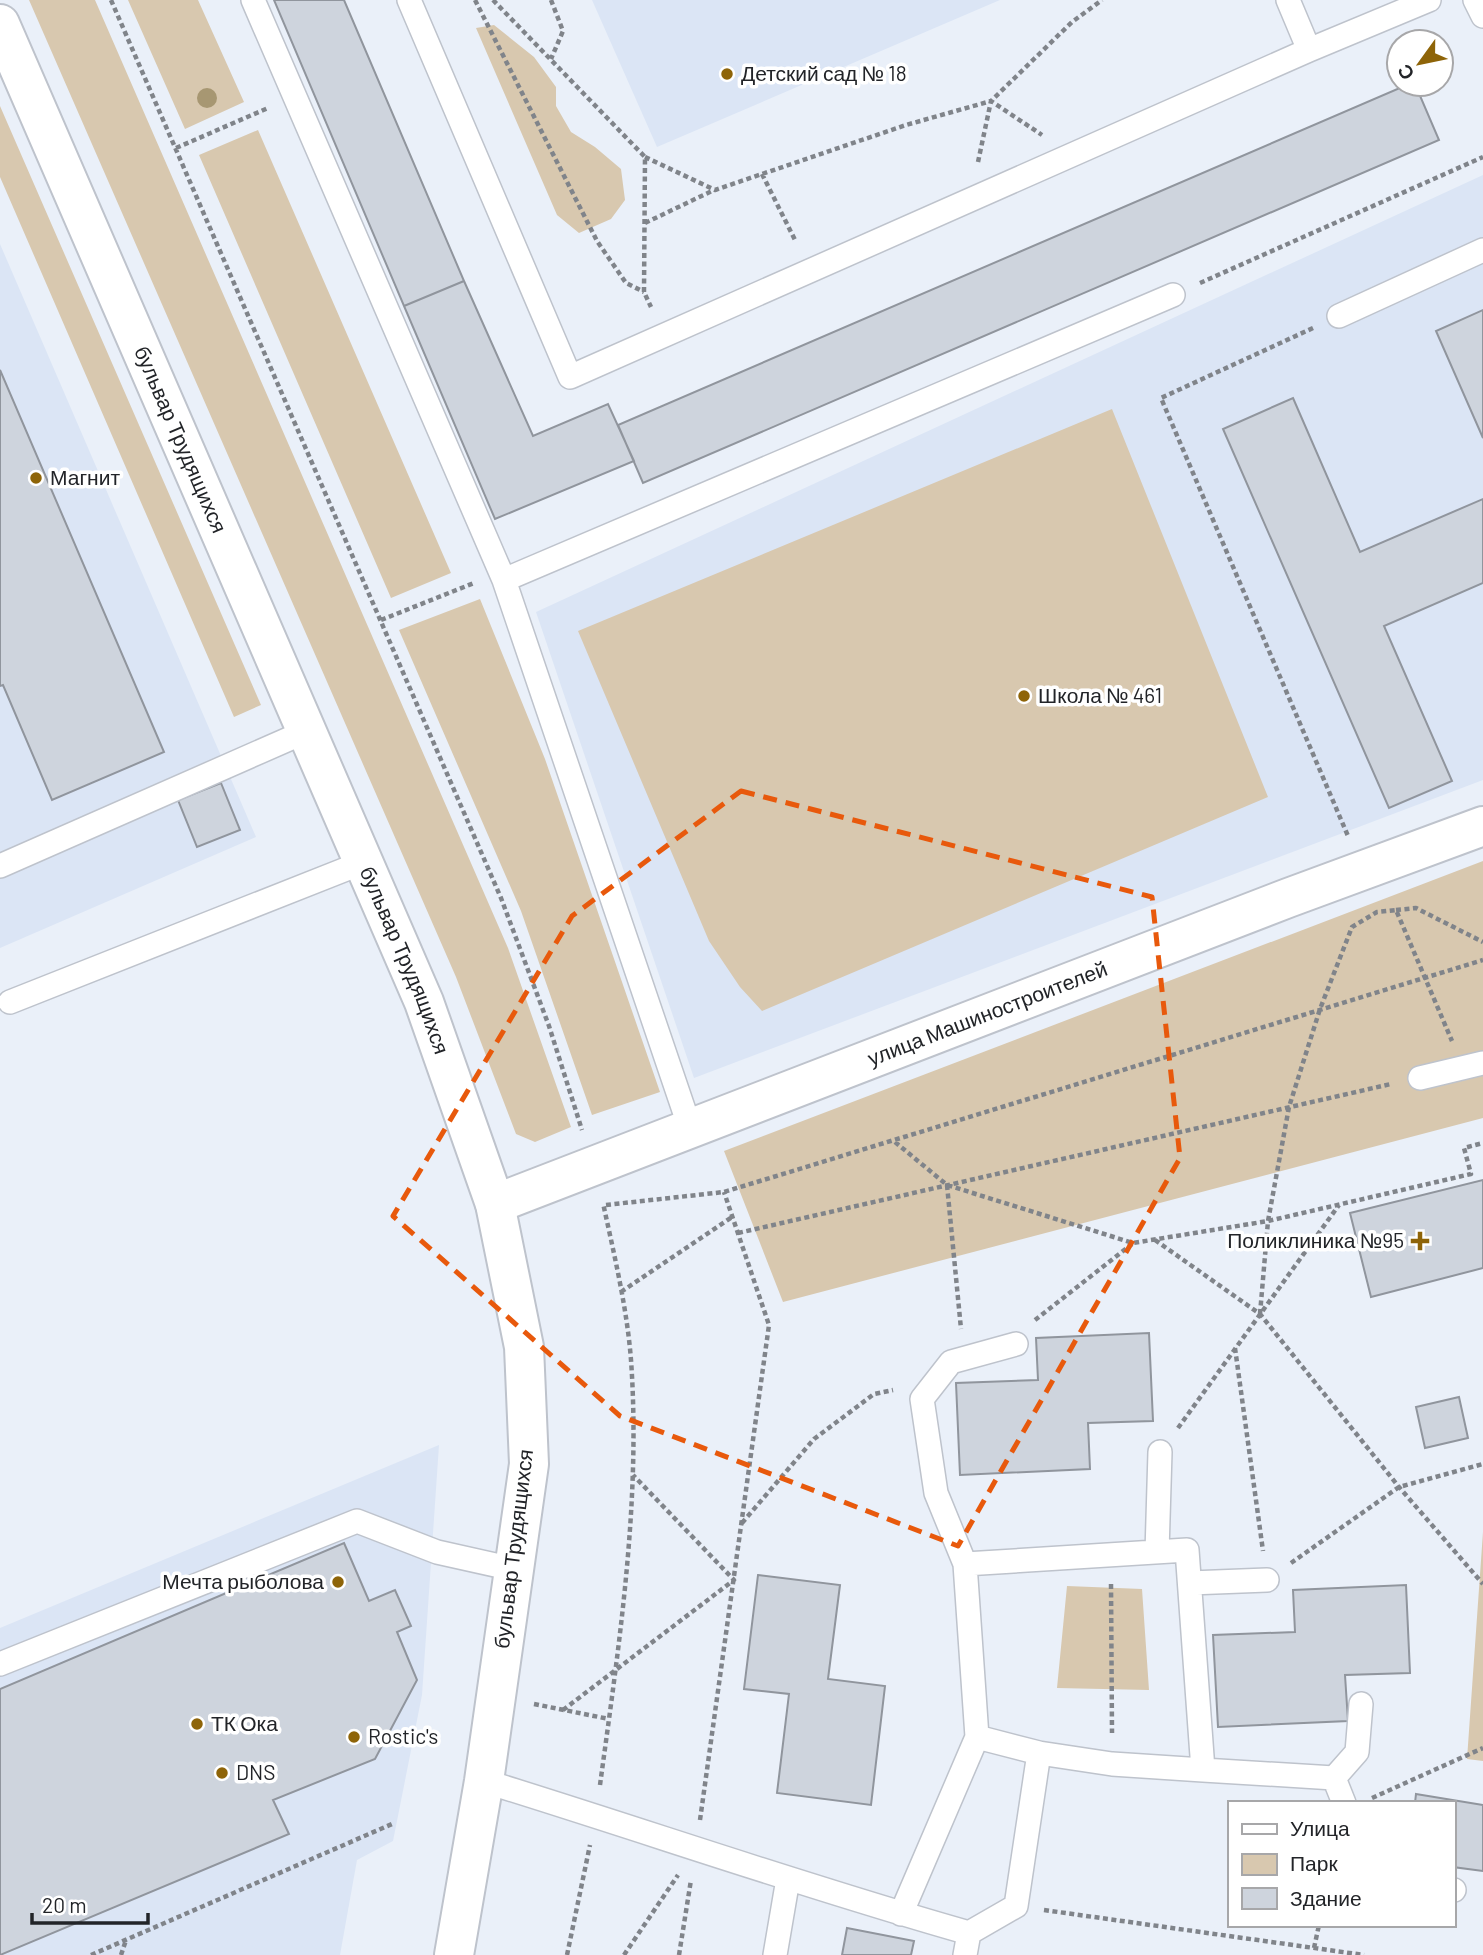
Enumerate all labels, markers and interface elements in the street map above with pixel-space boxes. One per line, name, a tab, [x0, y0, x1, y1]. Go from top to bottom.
north arrow	[1385, 28, 1455, 98]
place label: Детский сад № 18	[741, 60, 907, 85]
text: С	[1392, 60, 1419, 85]
marker: Детский сад № 18	[719, 66, 735, 82]
street label: бульвар Трудящихся	[130, 342, 233, 536]
place label: Магнит	[50, 464, 120, 489]
marker: Магнит	[28, 470, 44, 486]
place label: Школа № 461	[1038, 682, 1162, 707]
marker: Школа № 461	[1016, 688, 1032, 704]
street label: бульвар Трудящихся	[356, 862, 455, 1057]
street label: улица Машиностроителей	[864, 955, 1110, 1070]
place label: Поликлиника №95	[1227, 1227, 1404, 1252]
marker: Поликлиника №95	[1410, 1231, 1430, 1251]
street label: бульвар Трудящихся	[488, 1448, 537, 1650]
place label: Мечта рыболова	[162, 1568, 324, 1593]
marker: Мечта рыболова	[330, 1574, 346, 1590]
place label: ТК Ока	[211, 1710, 278, 1735]
marker: ТК Ока	[189, 1716, 205, 1732]
place label: Rostic's	[368, 1723, 438, 1748]
marker: Rostic's	[346, 1729, 362, 1745]
place label: DNS	[236, 1759, 275, 1784]
marker: DNS	[214, 1765, 230, 1781]
legend	[1228, 1801, 1455, 1927]
text: Улица	[1290, 1815, 1350, 1840]
text: Парк	[1290, 1850, 1338, 1875]
scale bar	[32, 1882, 147, 1926]
text: Здание	[1290, 1885, 1362, 1910]
text: 20 m	[42, 1892, 87, 1917]

